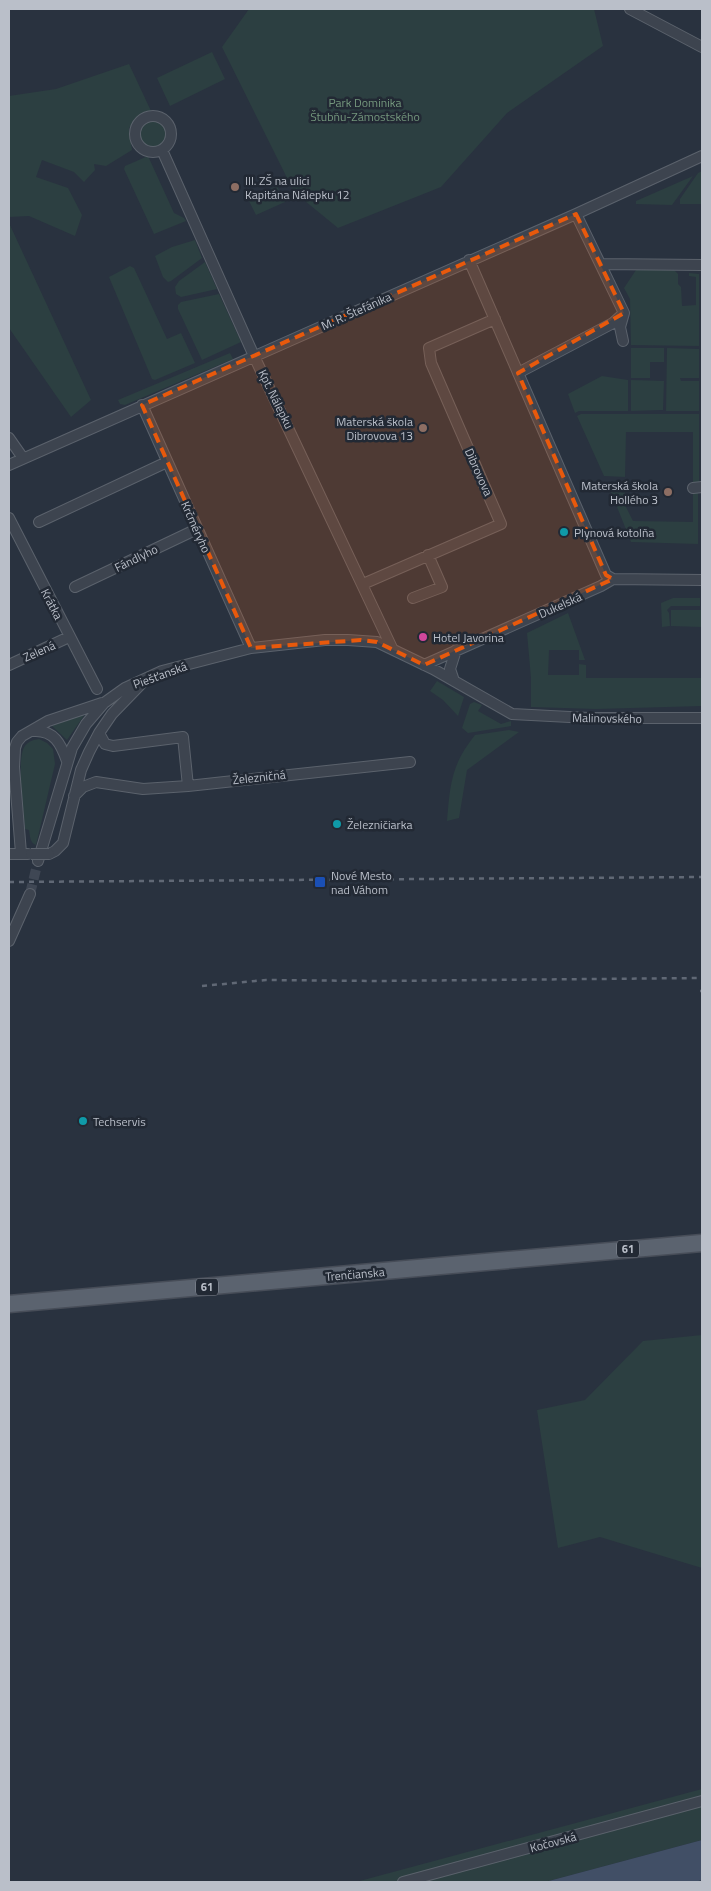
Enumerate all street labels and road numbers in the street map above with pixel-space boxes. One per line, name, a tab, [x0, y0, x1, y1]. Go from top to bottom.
street label: M. R. Štefánika	[318, 287, 394, 335]
street label: Kpt. Nálepku	[253, 366, 299, 432]
street label: Dibrovova	[460, 445, 498, 499]
street label: Krčméryho	[176, 498, 216, 556]
street label: Fándlyho	[111, 539, 161, 577]
street label: Krátka	[36, 585, 68, 623]
street label: Dukelská	[535, 587, 585, 623]
street label: Zelená	[20, 635, 58, 667]
street label: Piešťanská	[130, 656, 190, 694]
street label: Malinovského	[572, 708, 642, 728]
street label: Železničná	[231, 765, 287, 789]
road number: 61	[617, 1240, 639, 1258]
street label: Trenčianska	[325, 1262, 385, 1286]
road number: 61	[196, 1278, 218, 1295]
street label: Kočovská	[528, 1827, 578, 1857]

